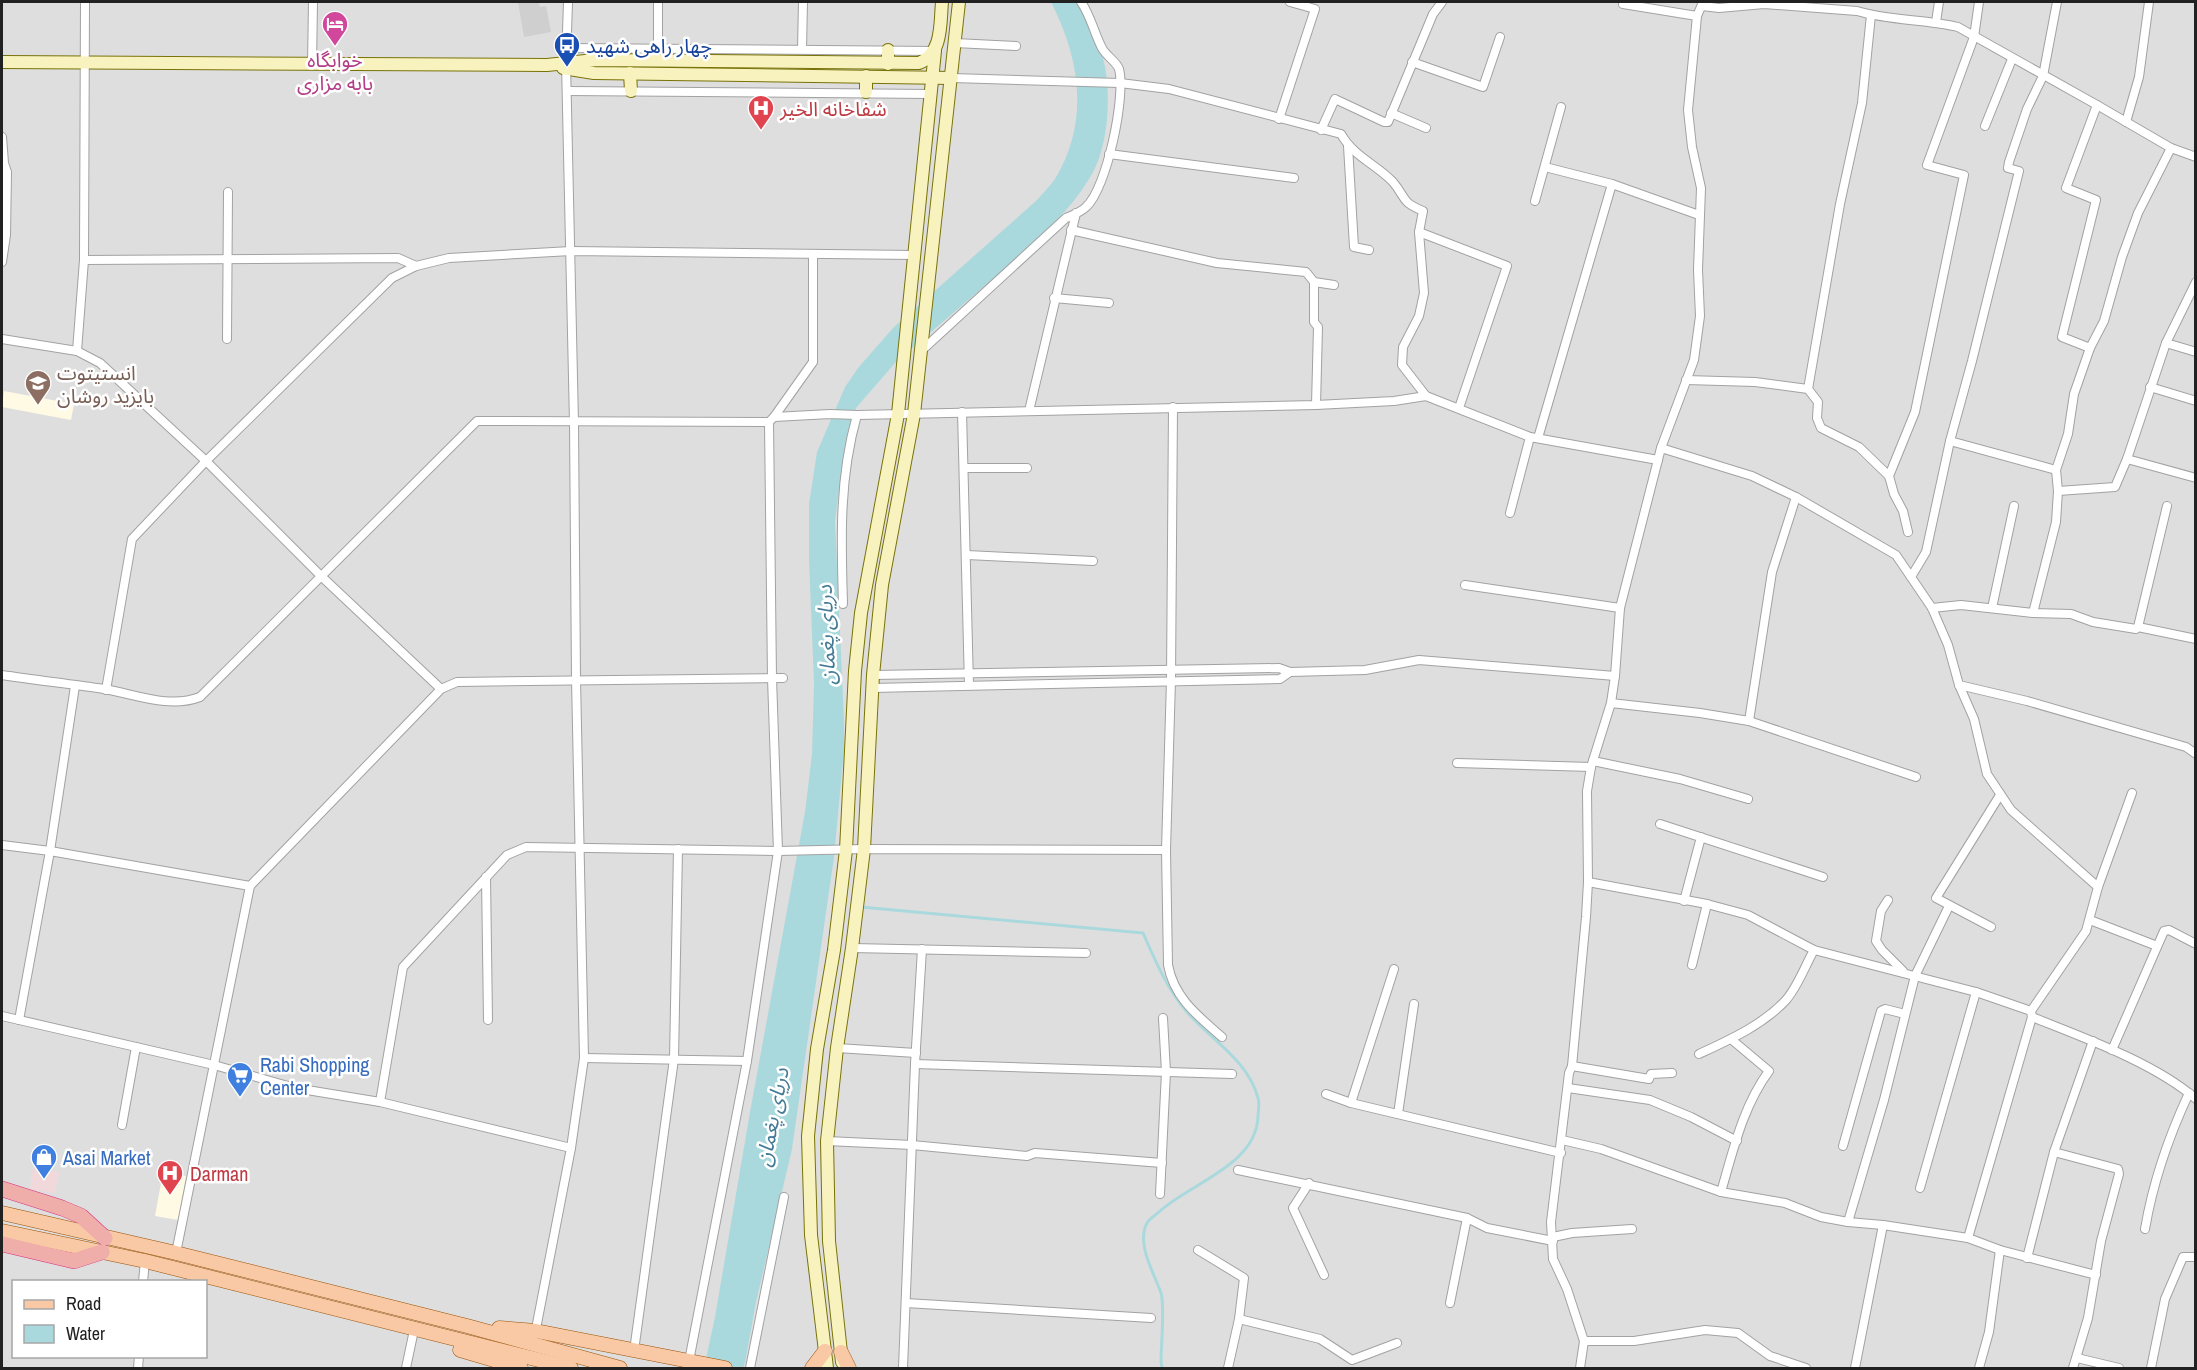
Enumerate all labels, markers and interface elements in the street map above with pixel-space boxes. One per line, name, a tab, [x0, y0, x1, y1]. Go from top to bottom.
hotel icon: خوابگاه بابه مزاری	[320, 9, 350, 47]
bus stop icon: چهار راهی شهید	[552, 30, 582, 68]
place label: چهار راهی شهید	[586, 32, 712, 59]
place label: خوابگاه بابه مزاری	[297, 46, 373, 96]
hospital icon: شفاخانه الخیر	[746, 93, 776, 131]
place label: شفاخانه الخیر	[779, 95, 887, 122]
place label: انستیتوت بایزید روشان	[57, 359, 154, 409]
school or university icon: انستیتوت بایزید روشان	[23, 368, 53, 406]
water label: دریای پغمان	[810, 583, 842, 686]
place label: Rabi Shopping Center	[260, 1051, 369, 1101]
supermarket icon: Rabi Shopping Center	[225, 1060, 255, 1098]
water label: دریای پغمان	[748, 1064, 796, 1169]
shop icon: Asai Market	[29, 1142, 59, 1180]
place label: Asai Market	[62, 1144, 151, 1171]
hospital icon: Darman	[155, 1158, 185, 1196]
place label: Darman	[190, 1160, 248, 1187]
legend	[12, 1280, 207, 1358]
text: Road	[66, 1291, 101, 1316]
text: Water	[66, 1321, 105, 1346]

